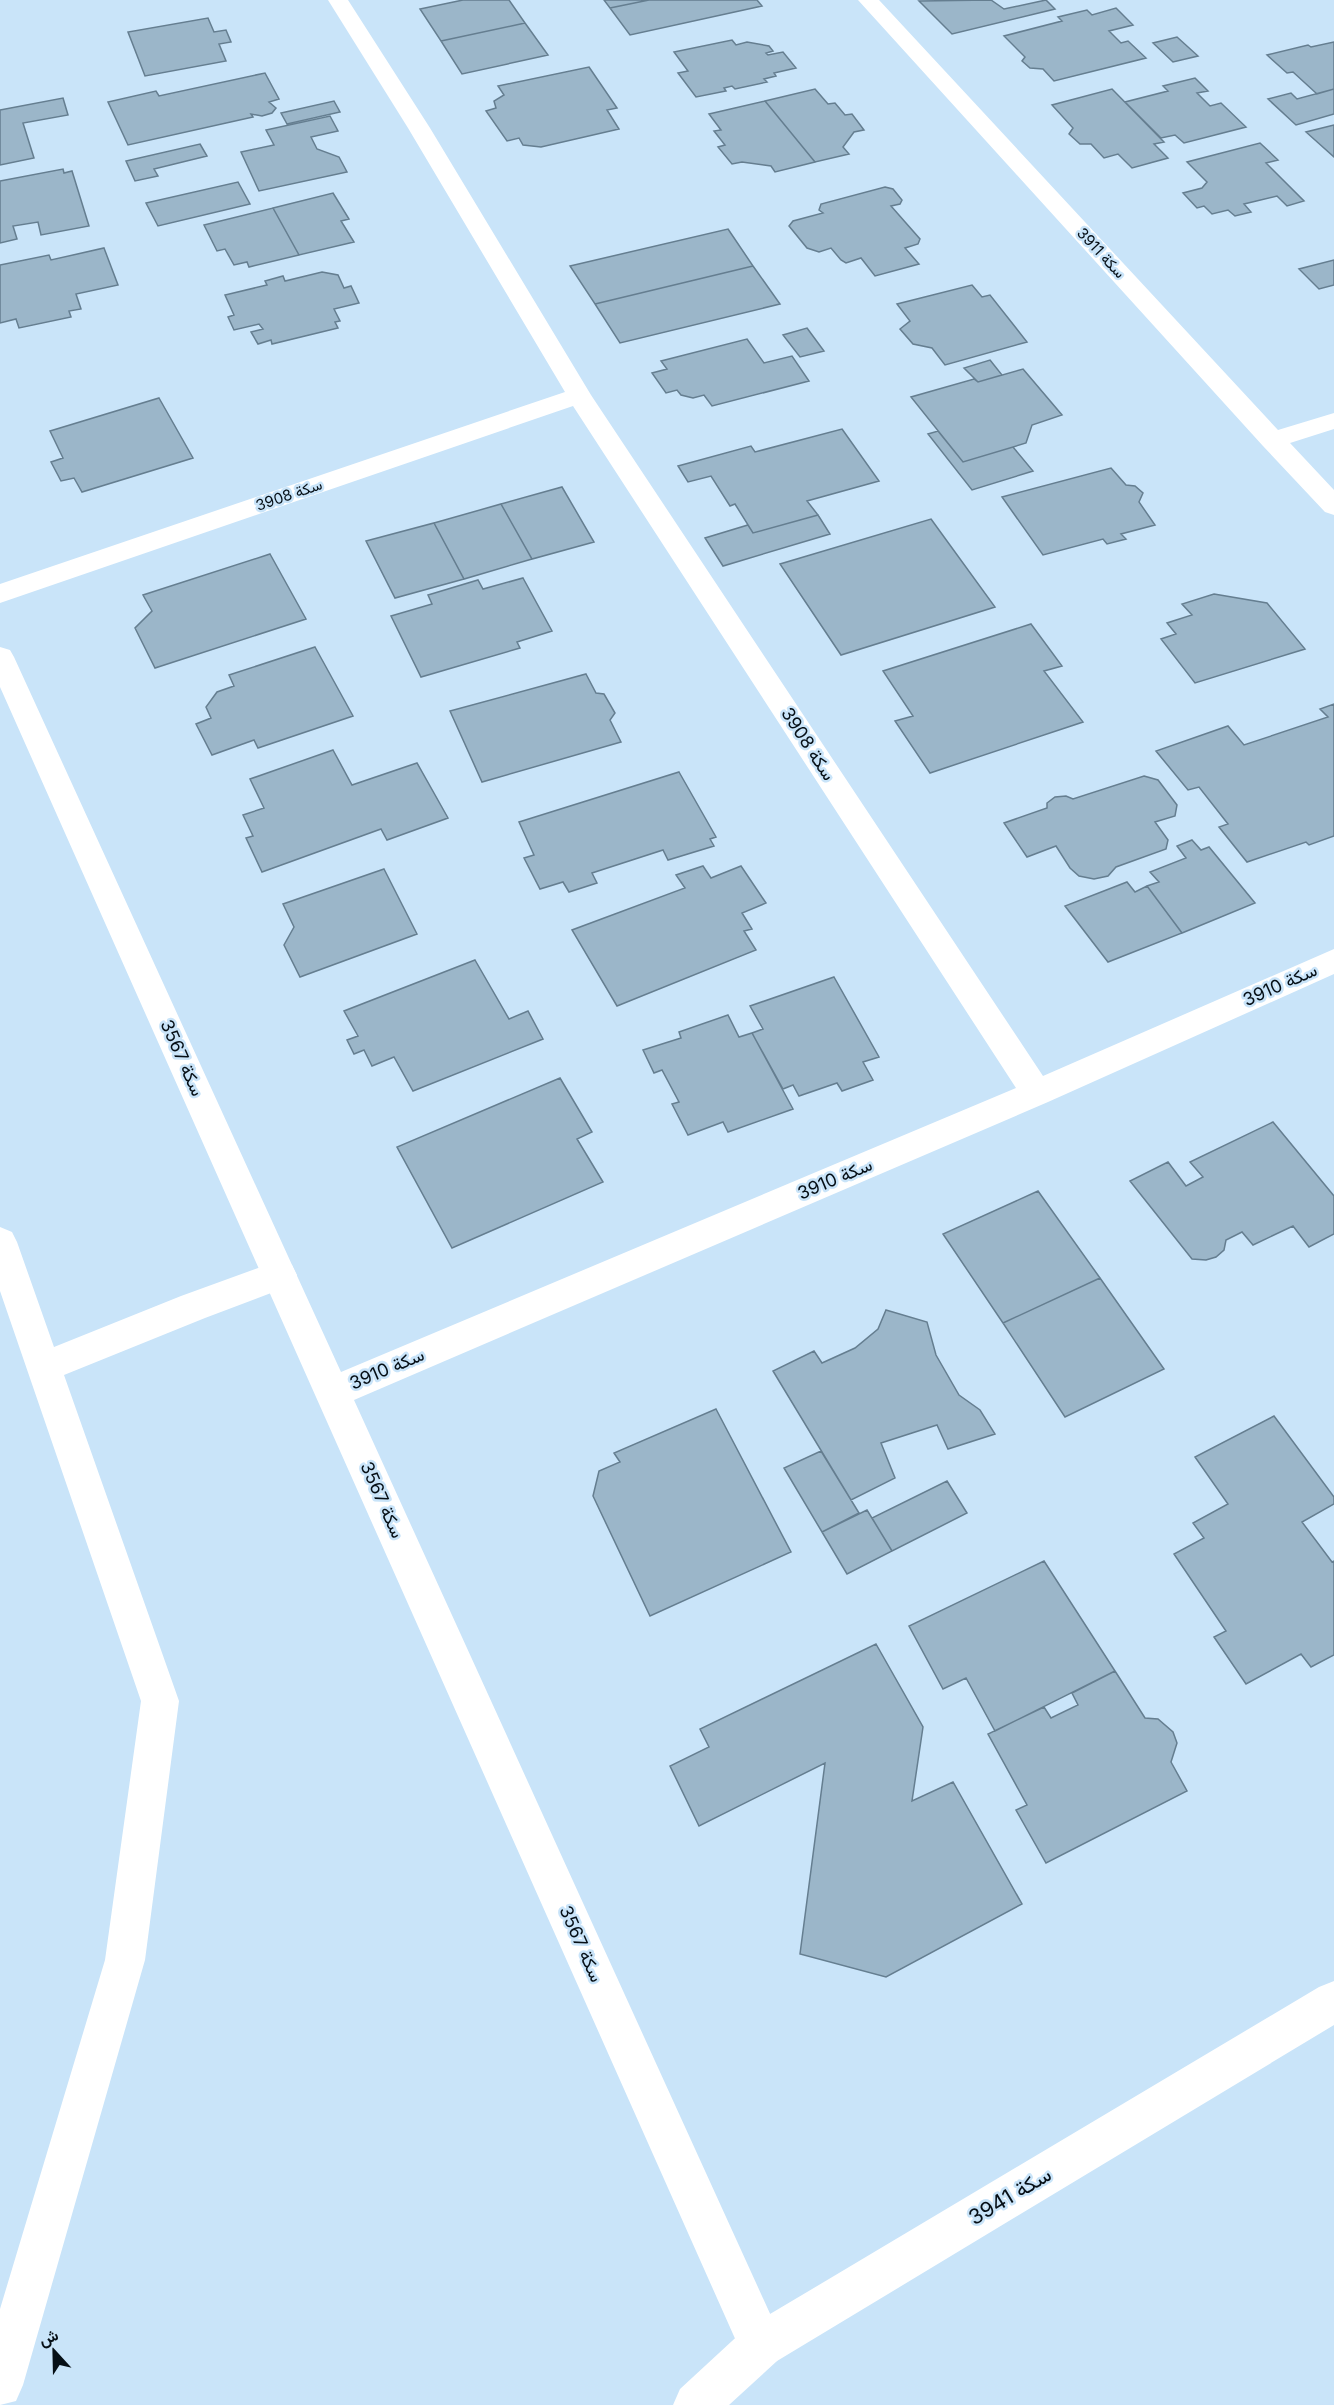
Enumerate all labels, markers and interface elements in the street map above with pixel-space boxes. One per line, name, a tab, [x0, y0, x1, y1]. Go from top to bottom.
street label: سكة 3911	[1073, 223, 1130, 282]
street label: سكة 3908	[253, 474, 325, 515]
street label: سكة 3908	[777, 703, 840, 784]
street label: سكة 3910	[1240, 959, 1320, 1010]
street label: سكة 3567	[156, 1016, 209, 1099]
street label: سكة 3910	[794, 1153, 875, 1204]
street label: سكة 3910	[346, 1343, 427, 1394]
street label: سكة 3567	[356, 1458, 409, 1541]
street label: سكة 3567	[555, 1902, 608, 1985]
street label: سكة 3941	[964, 2161, 1056, 2230]
north arrow	[24, 2321, 84, 2381]
text: ش	[36, 2324, 61, 2350]

